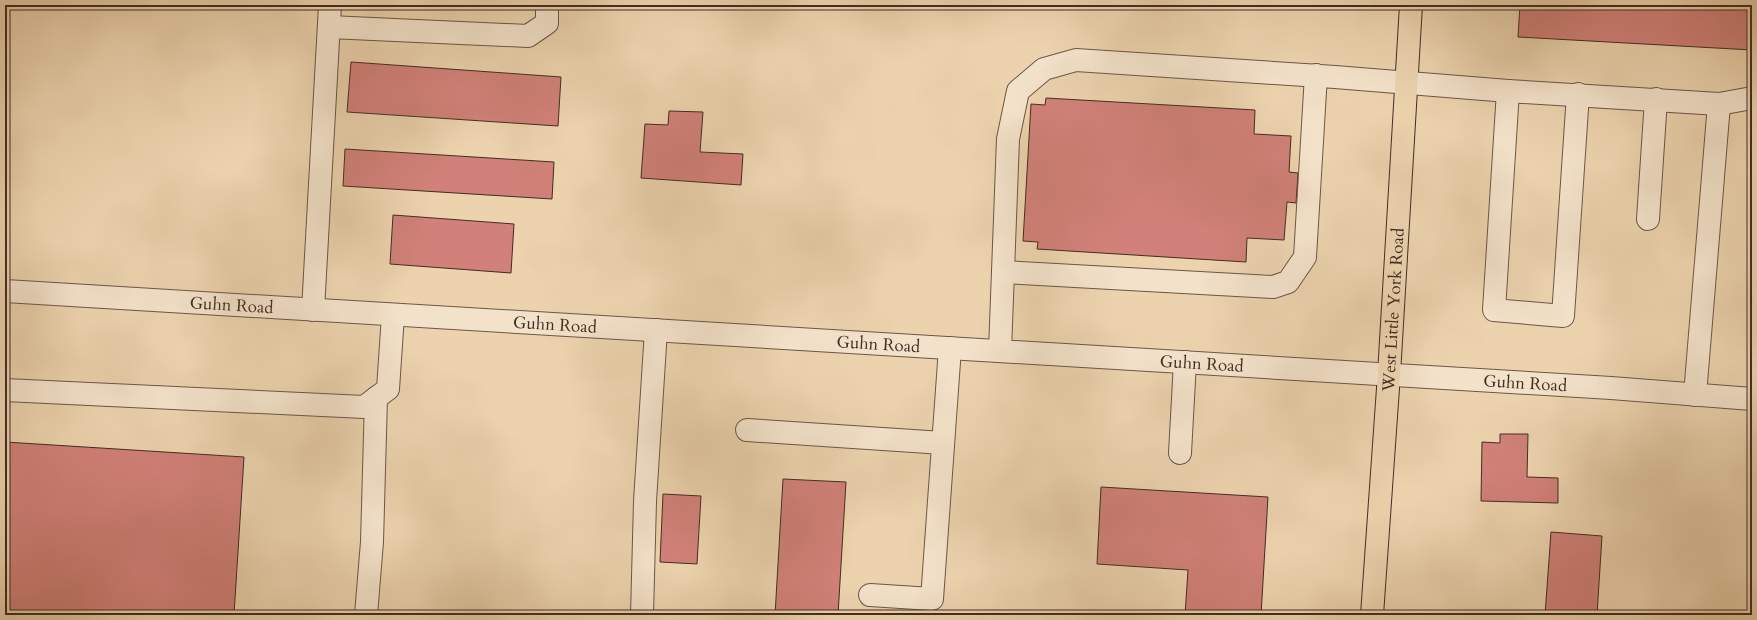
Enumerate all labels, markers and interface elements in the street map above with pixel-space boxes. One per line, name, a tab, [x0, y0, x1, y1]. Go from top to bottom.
street label: West Little York Road	[1377, 227, 1410, 393]
street label: Guhn Road	[189, 291, 274, 319]
street label: Guhn Road	[512, 311, 597, 339]
street label: Guhn Road	[836, 330, 921, 358]
street label: Guhn Road	[1159, 350, 1244, 378]
street label: Guhn Road	[1483, 369, 1568, 397]

